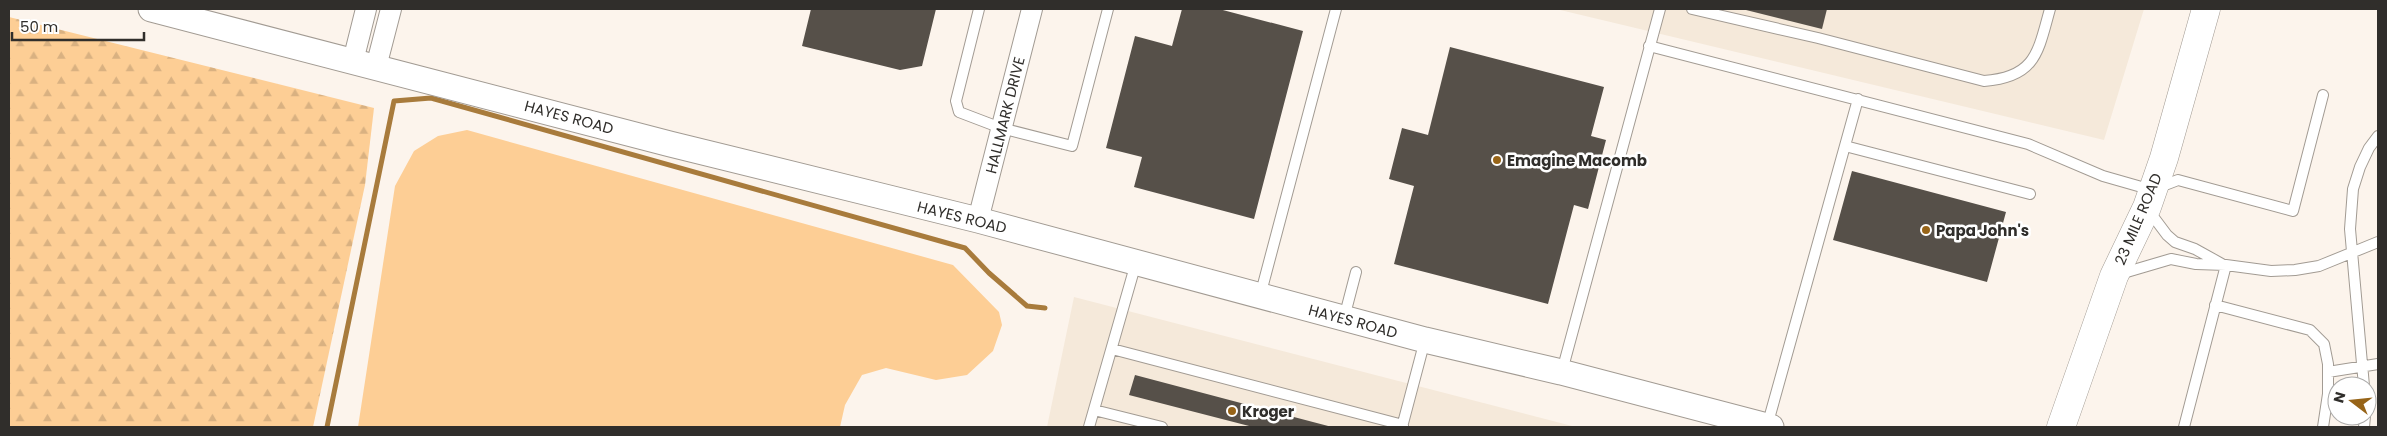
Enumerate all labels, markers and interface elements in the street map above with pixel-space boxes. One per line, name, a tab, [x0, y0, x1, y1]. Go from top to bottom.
scale bar	[12, 10, 145, 42]
text: 50 m	[20, 16, 58, 37]
street label: HALLMARK DRIVE	[980, 54, 1030, 176]
street label: HAYES ROAD	[522, 95, 616, 139]
place label: Emagine Macomb	[1507, 150, 1647, 171]
marker: Emagine Macomb	[1491, 154, 1503, 166]
street label: 23 MILE ROAD	[2109, 170, 2167, 268]
street label: HAYES ROAD	[915, 196, 1009, 238]
place label: Papa John's	[1936, 220, 2029, 241]
marker: Papa John's	[1920, 224, 1932, 236]
street label: HAYES ROAD	[1306, 299, 1400, 343]
north arrow	[2327, 376, 2377, 426]
text: N	[2328, 390, 2351, 405]
place label: Kroger	[1242, 401, 1295, 422]
marker: Kroger	[1226, 405, 1238, 417]

